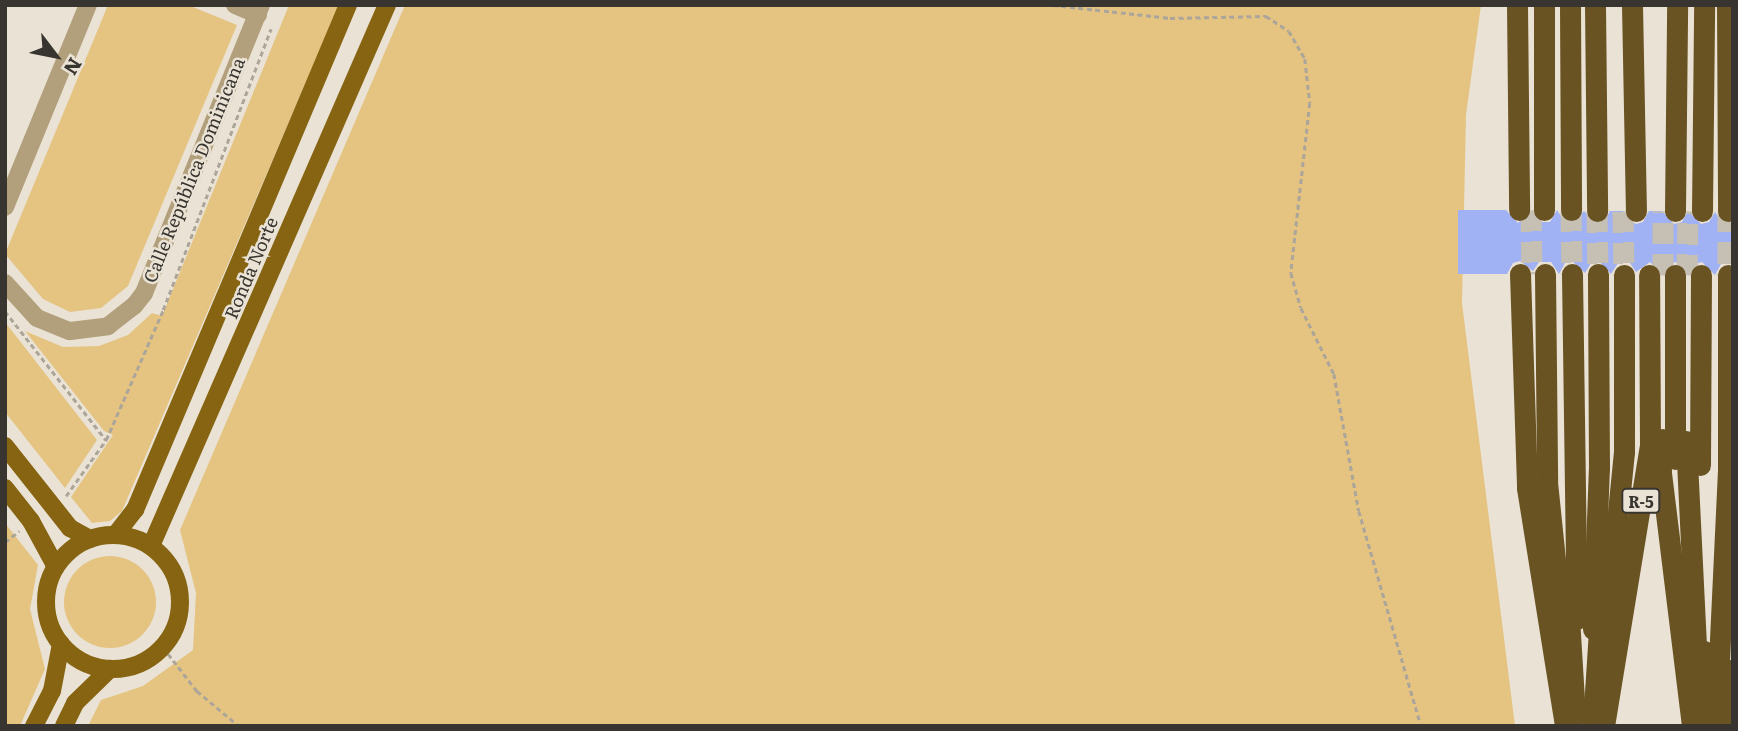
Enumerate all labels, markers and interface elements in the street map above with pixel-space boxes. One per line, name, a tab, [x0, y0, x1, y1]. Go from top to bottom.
north arrow	[21, 21, 91, 91]
text: N	[58, 53, 90, 81]
street label: Calle República Dominicana	[139, 54, 249, 286]
street label: Ronda Norte	[220, 214, 282, 322]
road number: R-5	[1620, 488, 1662, 514]

